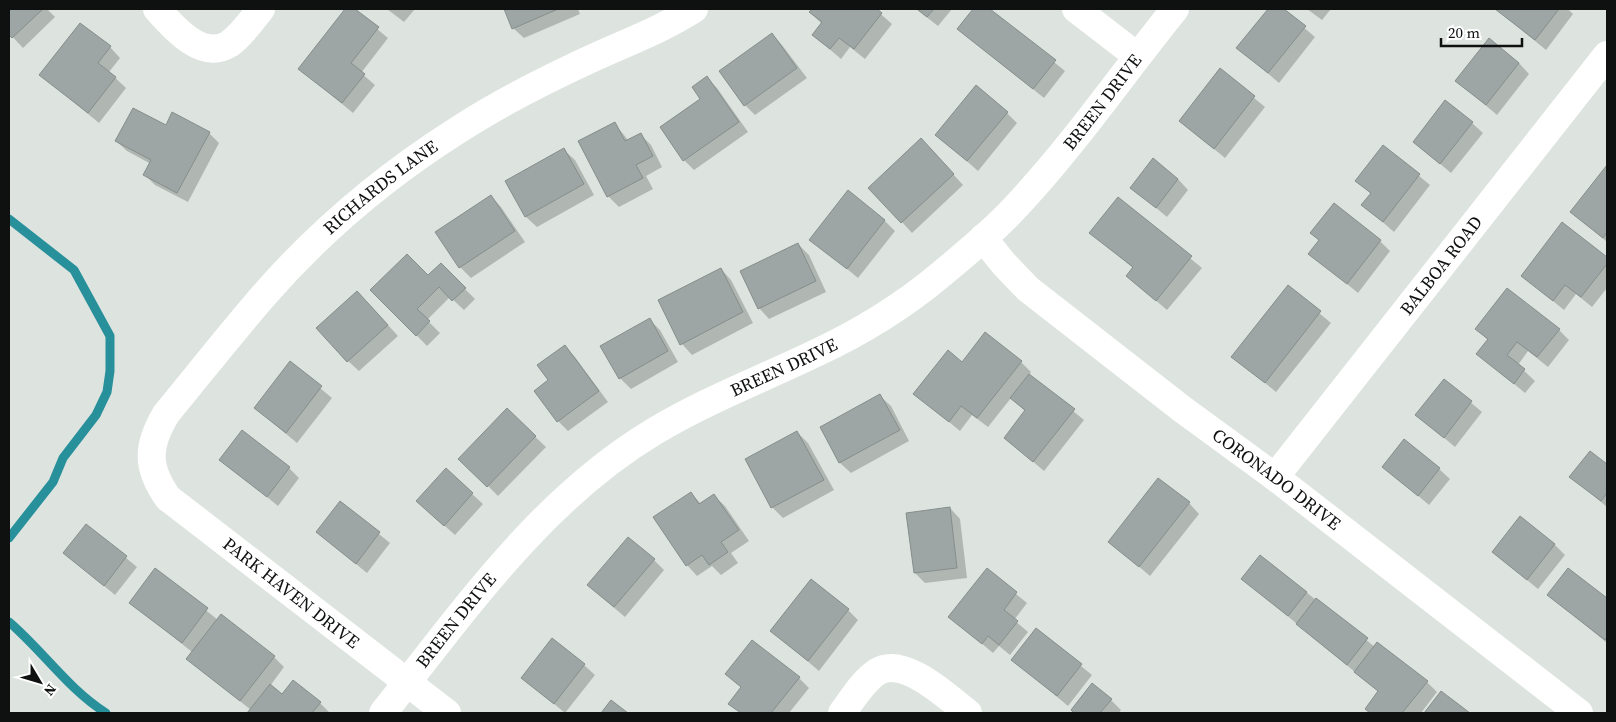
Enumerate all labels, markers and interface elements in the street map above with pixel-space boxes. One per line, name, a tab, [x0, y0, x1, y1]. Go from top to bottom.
scale bar	[1441, 15, 1522, 47]
text: 20 m	[1448, 22, 1480, 43]
street label: BREEN DRIVE	[1057, 48, 1147, 155]
street label: RICHARDS LANE	[317, 134, 442, 240]
street label: BALBOA ROAD	[1394, 210, 1488, 320]
street label: BREEN DRIVE	[726, 332, 842, 403]
street label: CORONADO DRIVE	[1207, 422, 1346, 536]
street label: PARK HAVEN DRIVE	[218, 531, 365, 654]
street label: BREEN DRIVE	[410, 567, 502, 673]
north arrow	[15, 657, 65, 707]
text: N	[39, 680, 61, 700]

